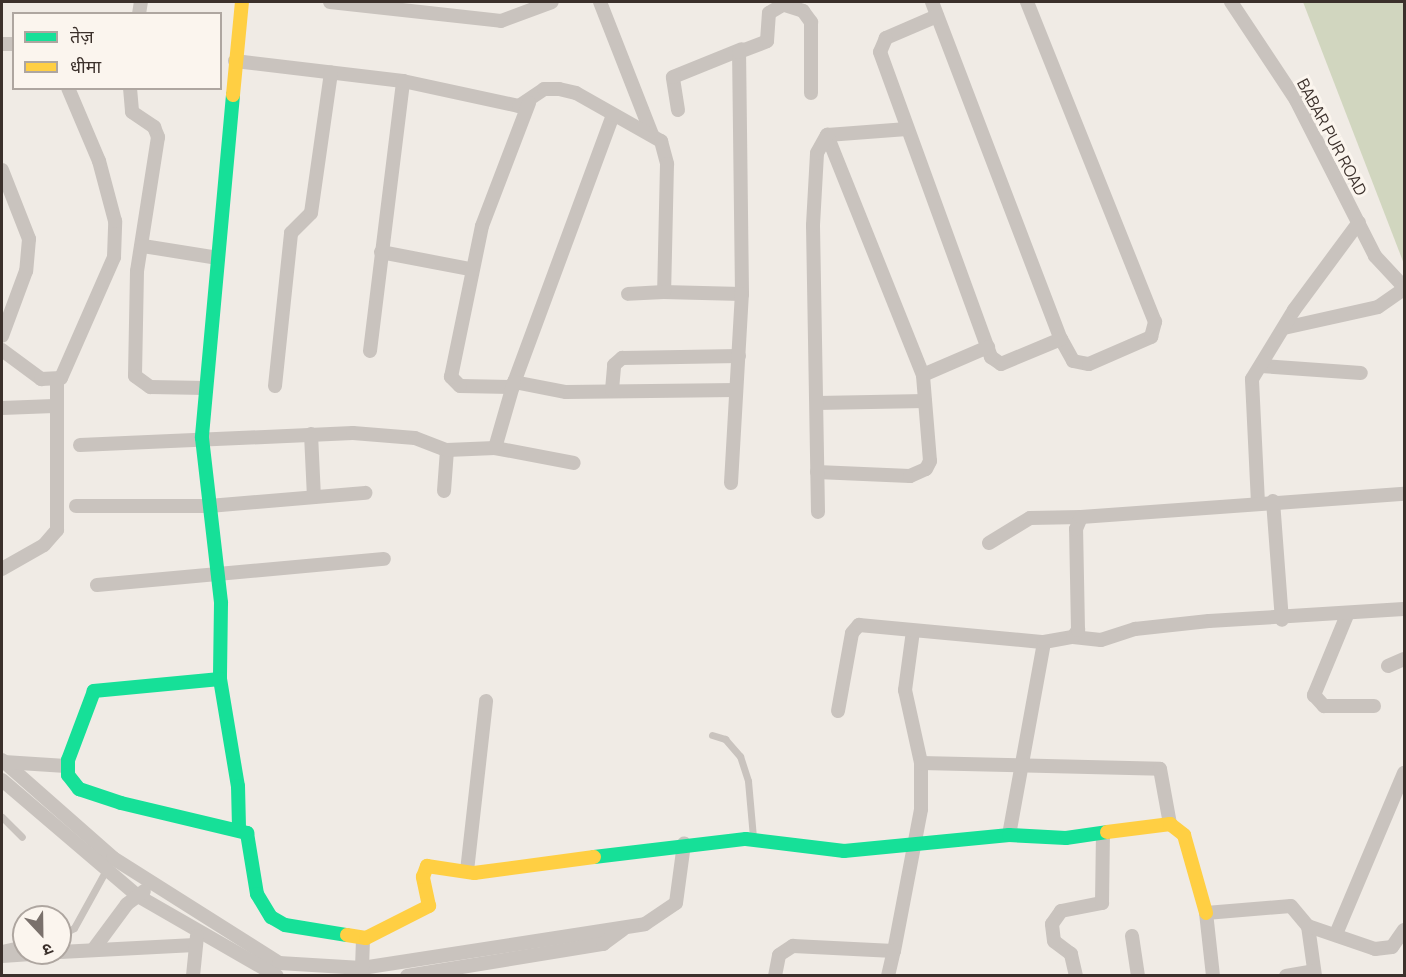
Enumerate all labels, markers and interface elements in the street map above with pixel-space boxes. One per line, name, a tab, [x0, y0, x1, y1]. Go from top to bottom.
legend	[12, 12, 222, 90]
text: तेज़	[70, 24, 94, 48]
text: धीमा	[70, 54, 101, 78]
street label: BABAR PUR ROAD	[1293, 75, 1371, 199]
north arrow	[12, 905, 72, 965]
text: उ	[40, 938, 56, 962]

